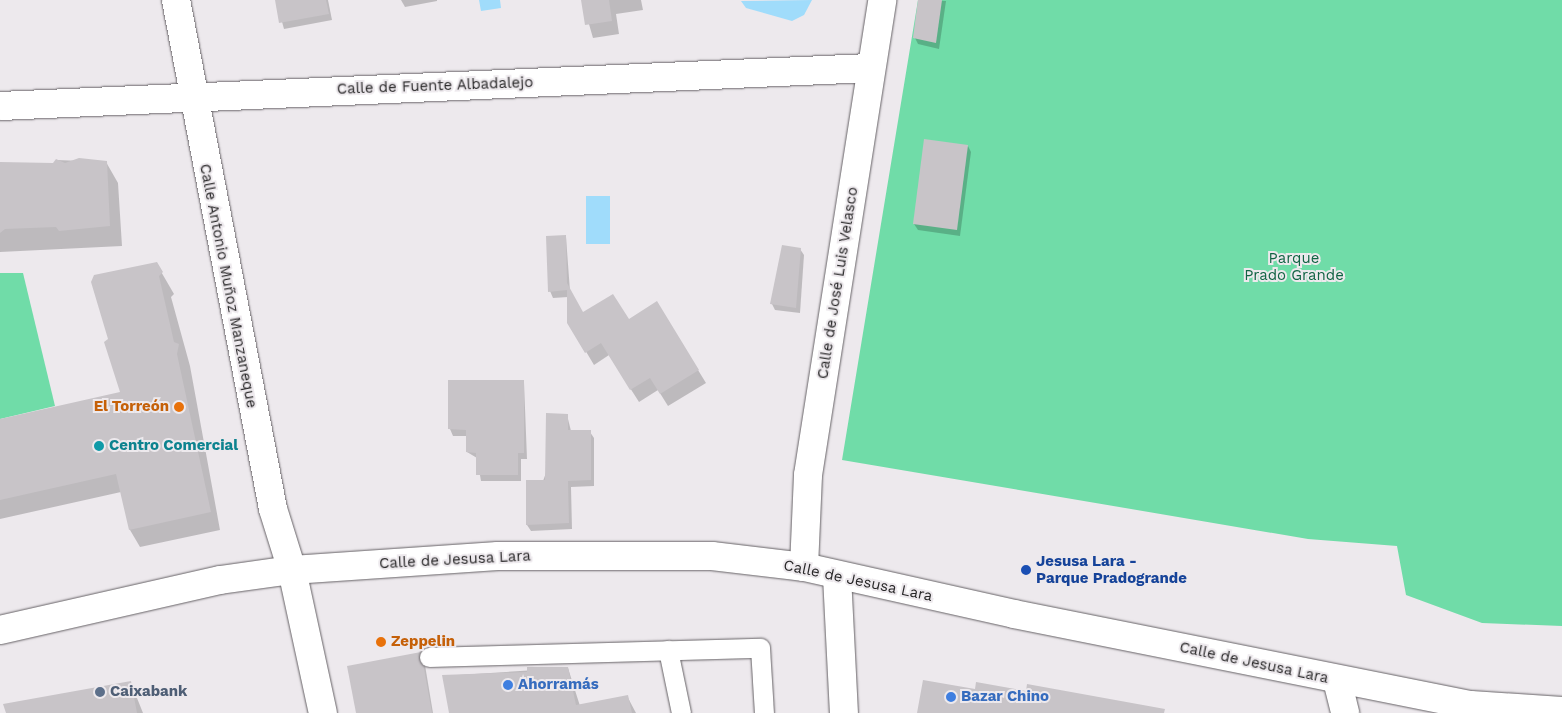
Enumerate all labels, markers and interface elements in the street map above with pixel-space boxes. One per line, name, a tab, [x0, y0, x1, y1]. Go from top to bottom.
street label: Calle de Fuente Albadalejo	[336, 74, 534, 98]
street label: Calle Antonio Muñoz Manzaneque	[195, 162, 261, 410]
street label: Calle de José Luis Velasco	[814, 185, 862, 381]
park label: Parque Prado Grande	[1244, 249, 1344, 284]
place label: El Torreón	[93, 398, 169, 416]
marker: El Torreón	[173, 401, 185, 413]
place label: Centro Comercial	[109, 437, 238, 455]
marker: Centro Comercial	[93, 440, 105, 452]
street label: Calle de Jesusa Lara	[378, 547, 532, 573]
place label: Jesusa Lara - Parque Pradogrande	[1036, 552, 1187, 587]
street label: Calle de Jesusa Lara	[782, 556, 934, 606]
marker: Jesusa Lara - Parque Pradogrande	[1020, 564, 1032, 576]
place label: Zeppelin	[391, 633, 455, 651]
marker: Zeppelin	[375, 636, 387, 648]
street label: Calle de Jesusa Lara	[1178, 638, 1330, 688]
place label: Ahorramás	[518, 676, 599, 694]
marker: Ahorramás	[502, 679, 514, 691]
place label: Caixabank	[110, 683, 187, 701]
marker: Caixabank	[94, 686, 106, 698]
place label: Bazar Chino	[961, 688, 1049, 706]
marker: Bazar Chino	[945, 691, 957, 703]

